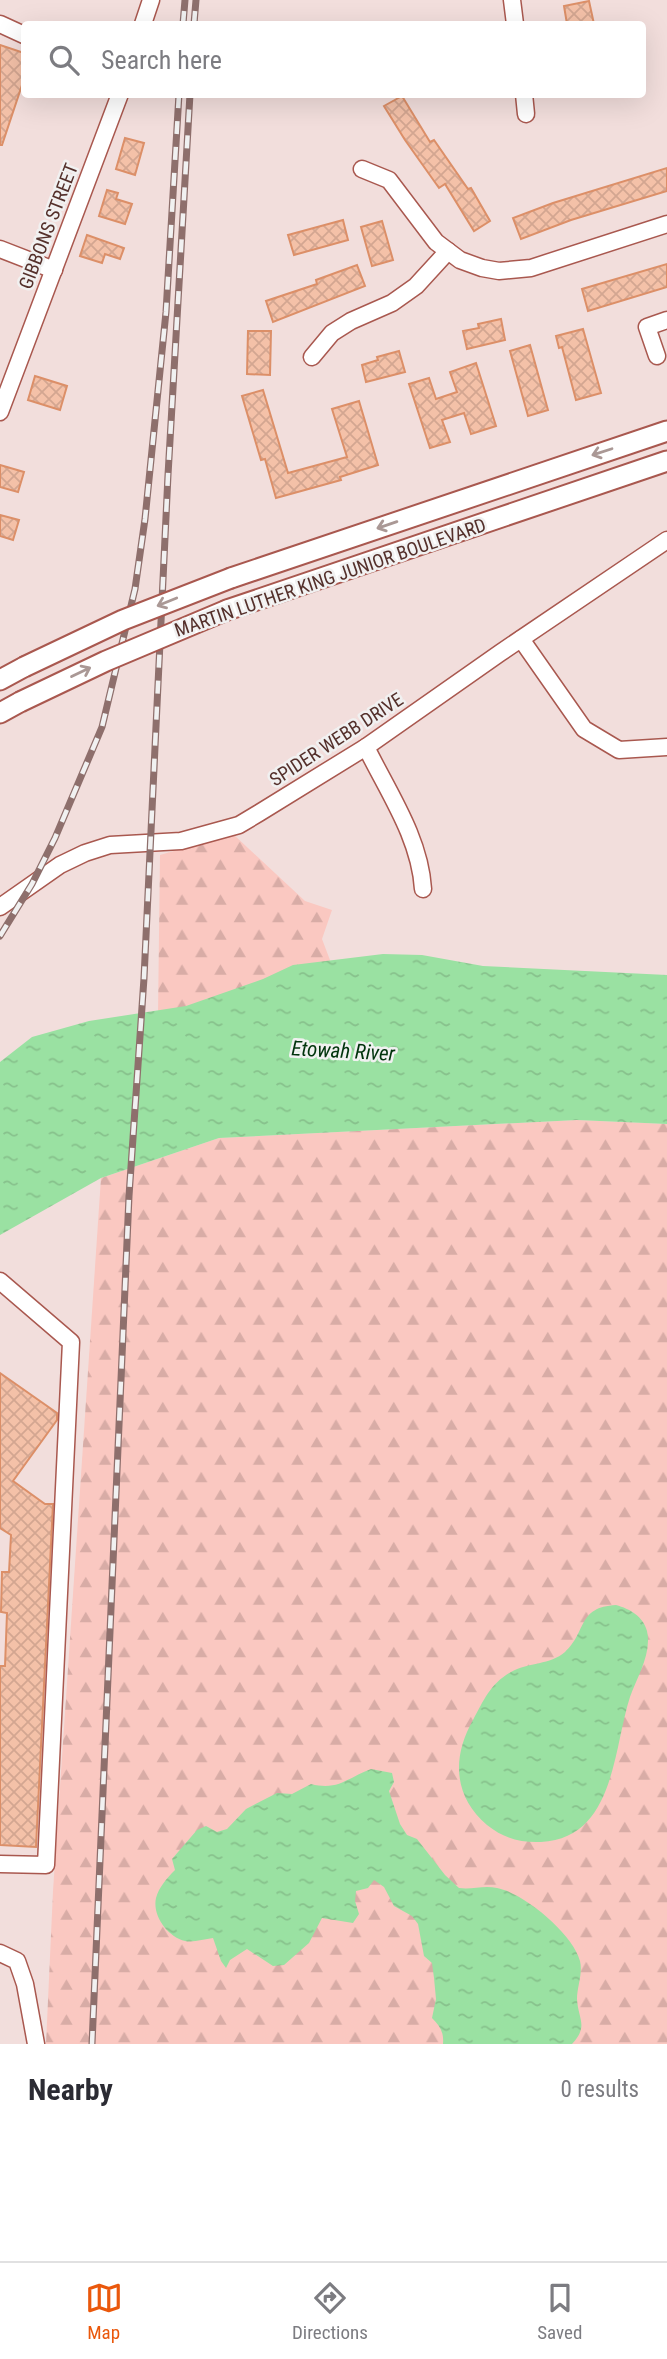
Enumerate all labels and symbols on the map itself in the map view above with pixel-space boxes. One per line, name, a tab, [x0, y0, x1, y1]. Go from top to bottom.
street label: GIBBONS STREET	[14, 160, 83, 292]
one-way arrow	[592, 447, 614, 460]
street label: MARTIN LUTHER KING JUNIOR BOULEVARD	[171, 513, 489, 642]
one-way arrow	[376, 520, 398, 532]
one-way arrow	[156, 597, 178, 610]
one-way arrow	[70, 665, 91, 679]
street label: SPIDER WEBB DRIVE	[265, 688, 407, 791]
water label: Etowah River	[291, 1036, 396, 1066]

